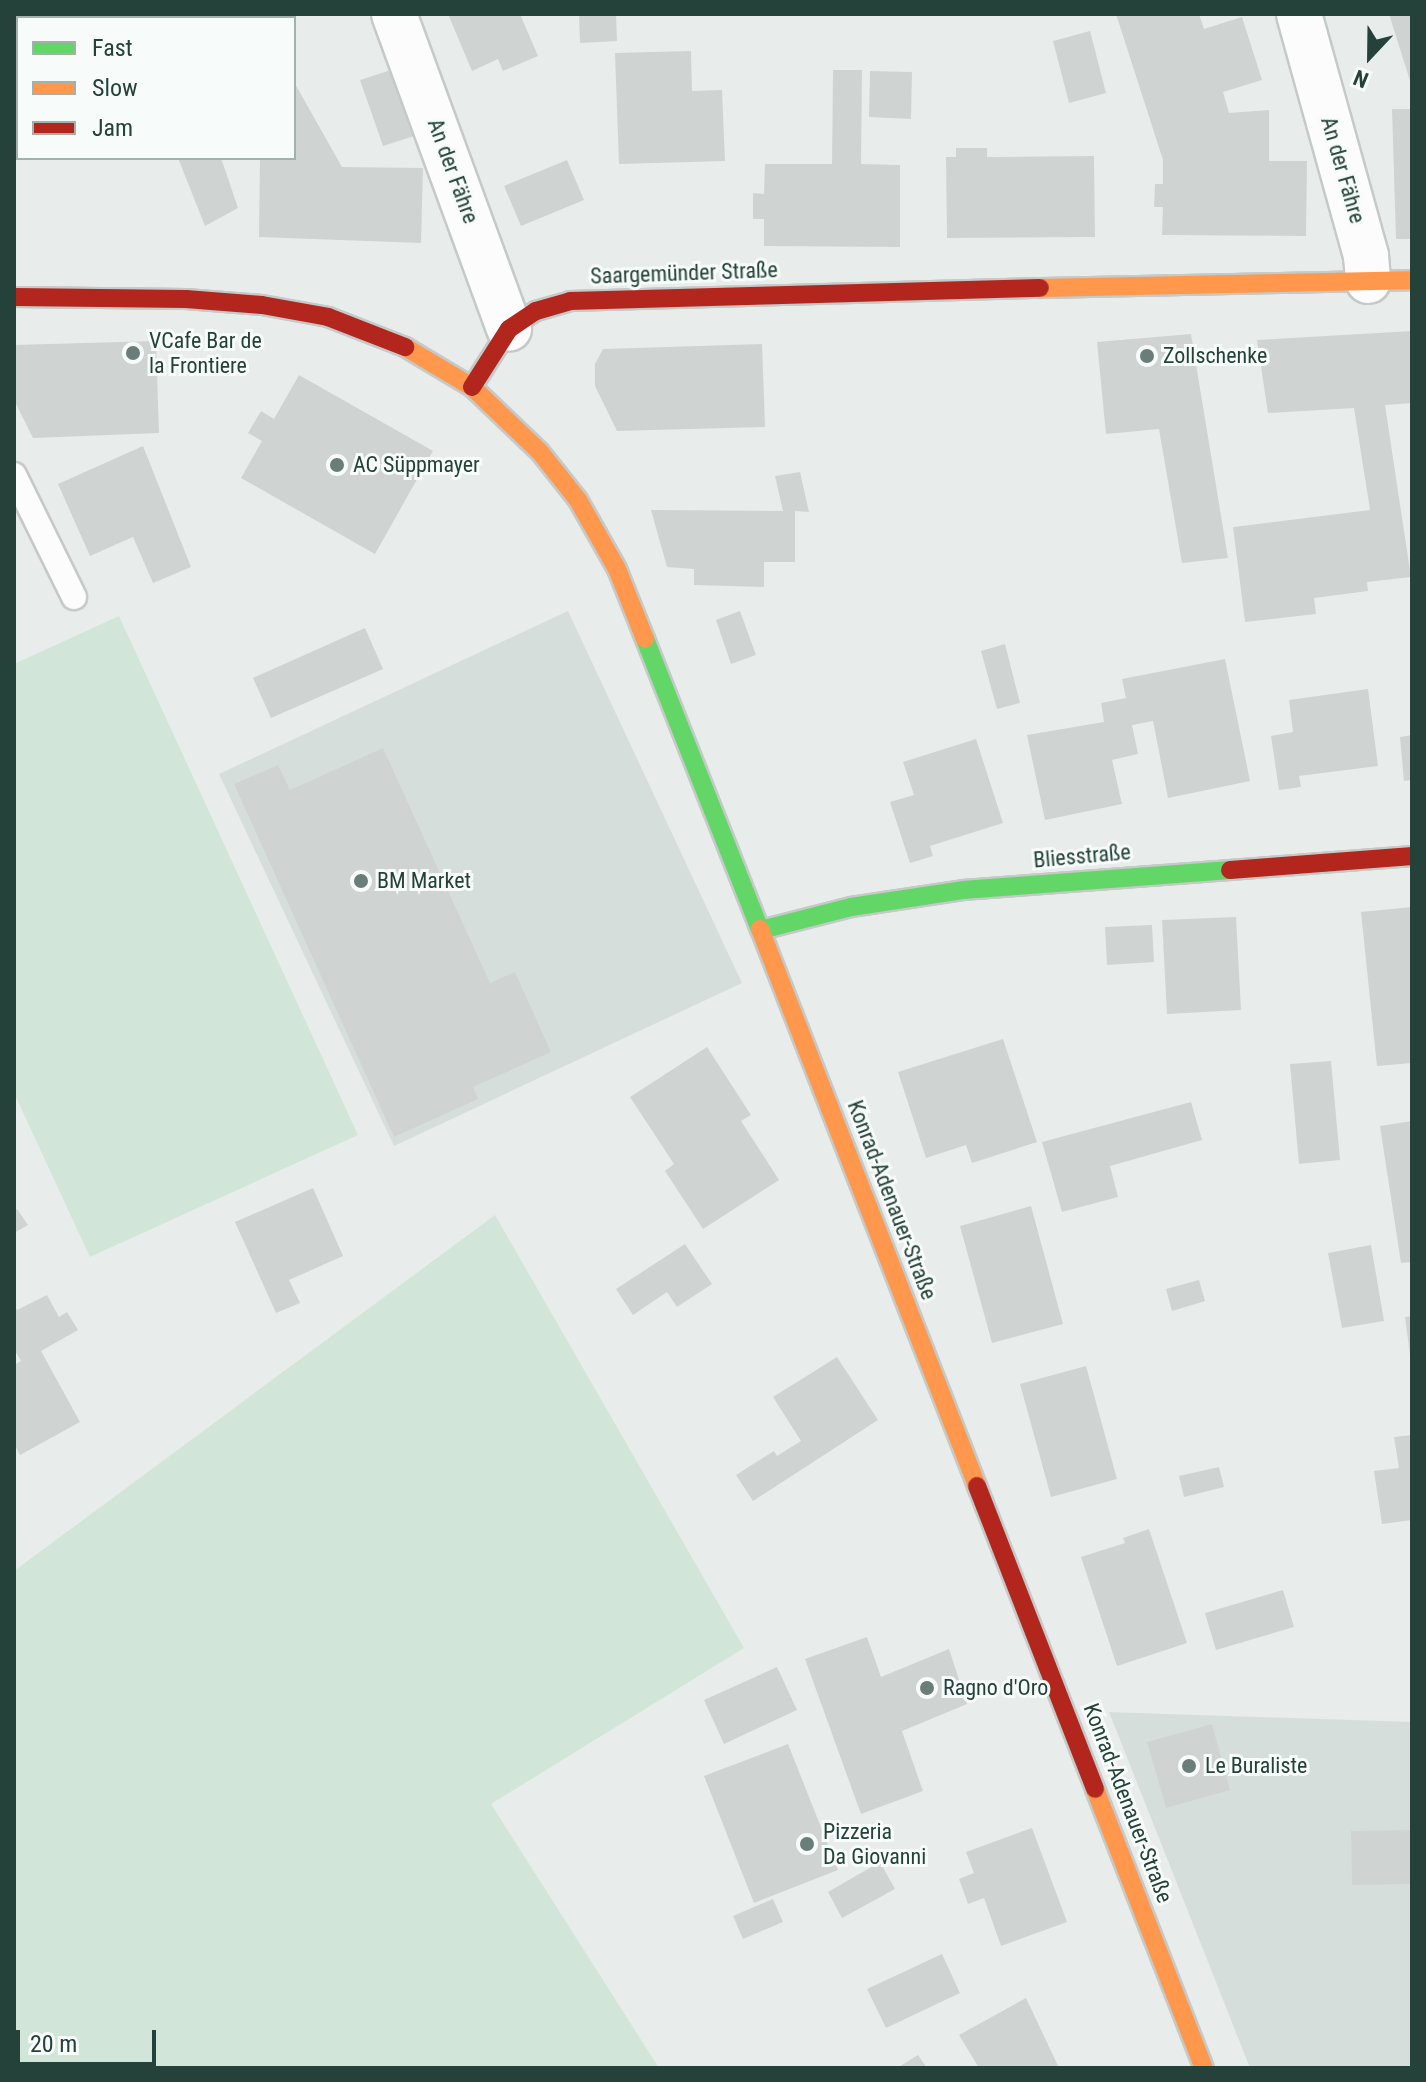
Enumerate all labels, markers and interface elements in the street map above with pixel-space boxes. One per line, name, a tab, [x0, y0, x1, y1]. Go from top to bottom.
legend	[16, 16, 296, 160]
north arrow	[1330, 16, 1410, 96]
text: Fast	[92, 34, 133, 62]
text: N	[1350, 65, 1372, 93]
text: Slow	[92, 74, 138, 102]
text: Jam	[92, 114, 133, 142]
street label: An der Fähre	[1315, 114, 1371, 226]
street label: An der Fähre	[422, 115, 484, 227]
street label: Saargemünder Straße	[590, 257, 778, 289]
place label: VCafe Bar de la Frontiere	[149, 327, 262, 378]
place label: Zollschenke	[1163, 343, 1267, 369]
marker: VCafe Bar de la Frontiere	[124, 344, 142, 362]
marker: Zollschenke	[1138, 347, 1156, 365]
place label: AC Süppmayer	[353, 452, 480, 478]
marker: AC Süppmayer	[328, 456, 346, 474]
street label: Bliesstraße	[1032, 839, 1132, 873]
place label: BM Market	[377, 868, 471, 894]
marker: BM Market	[352, 872, 370, 890]
street label: Konrad-Adenauer-Straße	[842, 1097, 942, 1303]
place label: Ragno d'Oro	[943, 1675, 1048, 1701]
marker: Ragno d'Oro	[918, 1679, 936, 1697]
street label: Konrad-Adenauer-Straße	[1078, 1700, 1178, 1906]
place label: Le Buraliste	[1205, 1753, 1307, 1779]
marker: Le Buraliste	[1180, 1757, 1198, 1775]
place label: Pizzeria Da Giovanni	[823, 1818, 926, 1870]
marker: Pizzeria Da Giovanni	[798, 1835, 816, 1853]
scale bar	[20, 2014, 160, 2064]
text: 20 m	[30, 2030, 77, 2058]

